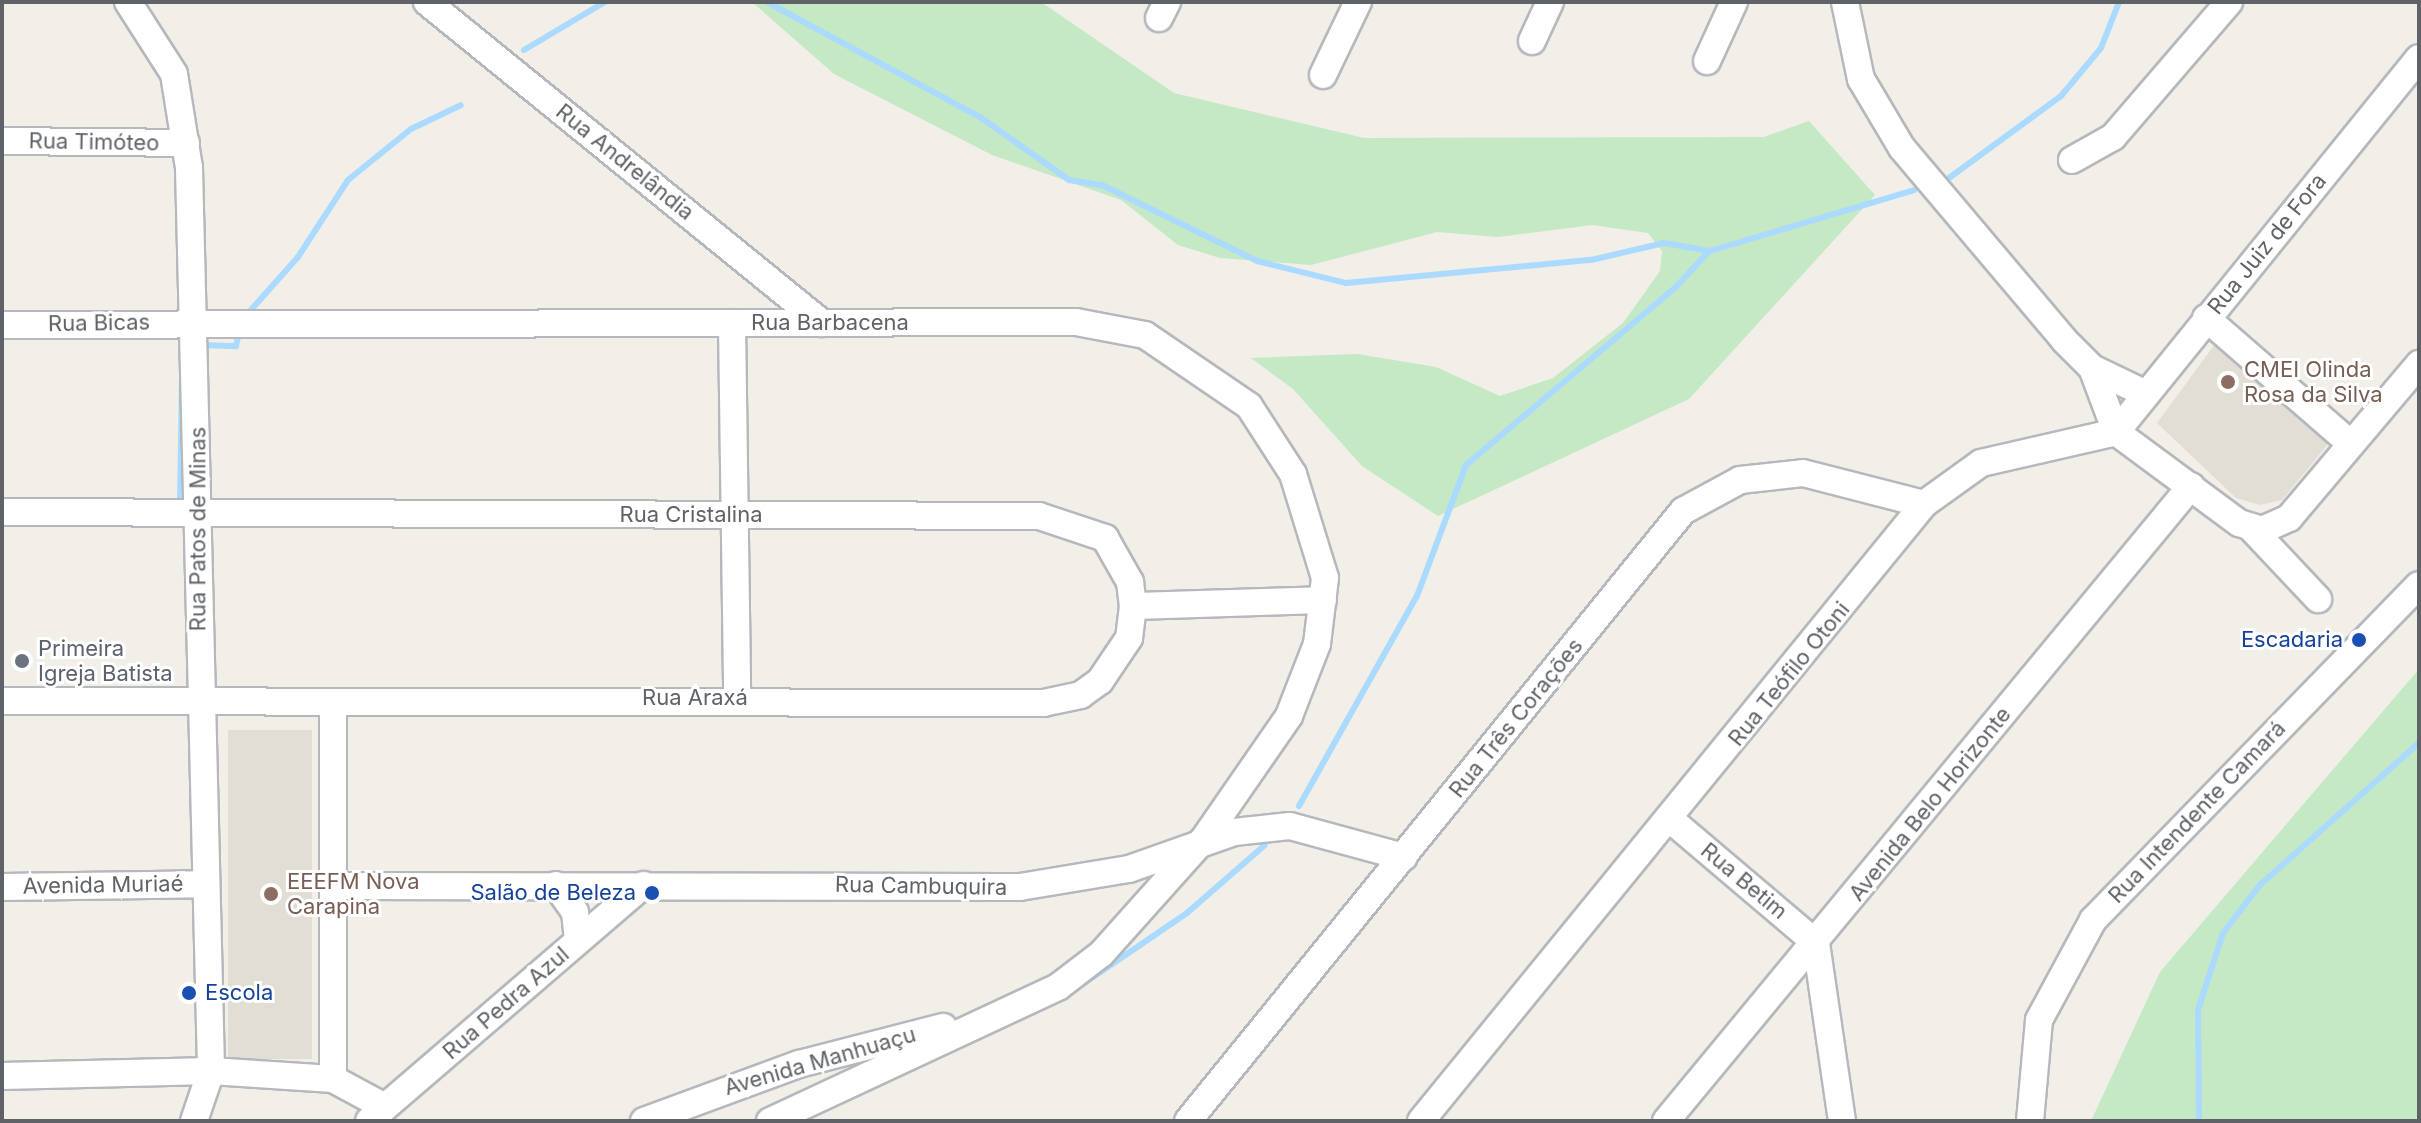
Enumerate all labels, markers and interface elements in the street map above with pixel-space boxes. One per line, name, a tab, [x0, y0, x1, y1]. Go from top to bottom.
street label: Rua Andrelândia	[551, 98, 699, 226]
street label: Rua Timóteo	[28, 128, 160, 156]
street label: Rua Juiz de Fora	[2202, 168, 2332, 320]
street label: Rua Bicas	[48, 309, 150, 337]
street label: Rua Barbacena	[751, 310, 909, 336]
place label: CMEI Olinda Rosa da Silva	[2244, 356, 2383, 408]
marker: CMEI Olinda Rosa da Silva	[2219, 373, 2237, 391]
street label: Rua Patos de Minas	[185, 427, 211, 631]
street label: Rua Cristalina	[619, 502, 763, 528]
street label: Rua Teófilo Otoni	[1723, 597, 1855, 751]
place label: Escadaria	[2241, 627, 2343, 653]
marker: Escadaria	[2350, 631, 2368, 649]
street label: Rua Três Corações	[1444, 633, 1588, 803]
place label: Primeira Igreja Batista	[38, 635, 173, 686]
marker: Primeira Igreja Batista	[13, 652, 31, 670]
street label: Rua Araxá	[642, 685, 748, 711]
street label: Avenida Belo Horizonte	[1844, 702, 2016, 906]
street label: Rua Intendente Camará	[2103, 715, 2291, 909]
street label: Rua Betim	[1695, 837, 1793, 925]
place label: EEEFM Nova Carapina	[287, 868, 420, 920]
street label: Avenida Muriaé	[22, 870, 184, 900]
street label: Rua Cambuquira	[835, 871, 1007, 901]
place label: Salão de Beleza	[470, 880, 636, 906]
marker: Salão de Beleza	[643, 884, 661, 902]
marker: EEEFM Nova Carapina	[262, 885, 280, 903]
street label: Rua Pedra Azul	[438, 941, 574, 1065]
place label: Escola	[205, 980, 273, 1006]
marker: Escola	[180, 984, 198, 1002]
street label: Avenida Manhuaçu	[721, 1021, 919, 1101]

